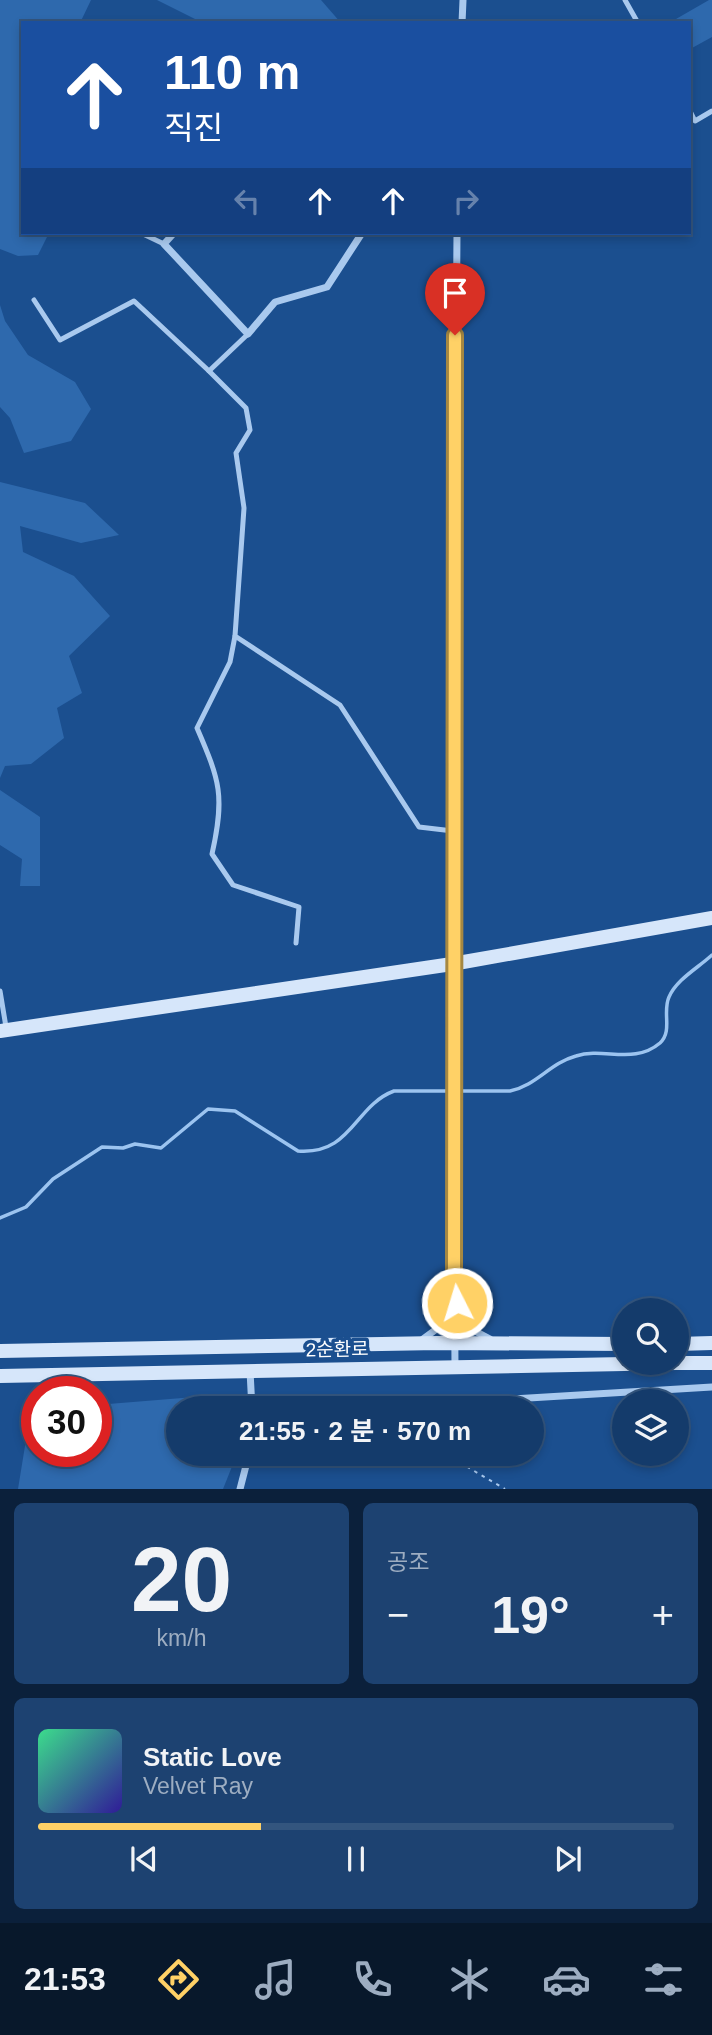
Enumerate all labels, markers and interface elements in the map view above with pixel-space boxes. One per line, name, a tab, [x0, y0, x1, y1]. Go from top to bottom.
text: 110 m	[164, 45, 300, 99]
icon: ahead	[49, 49, 140, 140]
text: 직진	[164, 110, 223, 146]
icon: left	[228, 182, 266, 220]
icon: ahead	[301, 182, 339, 220]
icon: ahead	[374, 182, 412, 220]
icon: right	[447, 182, 485, 220]
pin	[425, 263, 485, 335]
icon: arrive	[436, 274, 474, 312]
position arrow	[420, 1266, 494, 1340]
map controls	[612, 1298, 689, 1466]
button: search	[612, 1298, 689, 1375]
street label: 2순환로	[305, 1338, 369, 1361]
speed limit sign: 30	[21, 1376, 112, 1467]
button: layers	[612, 1389, 689, 1466]
text: 21:55 · 2 분 · 570 m	[239, 1416, 471, 1446]
text: 20	[131, 1529, 232, 1630]
text: 공조	[387, 1549, 429, 1575]
text: 19°	[491, 1586, 570, 1644]
text: −	[387, 1594, 409, 1636]
text: +	[652, 1594, 674, 1636]
text: km/h	[157, 1625, 206, 1651]
text: Static Love	[143, 1742, 282, 1772]
text: Velvet Ray	[143, 1773, 253, 1799]
icon: previous	[125, 1840, 163, 1878]
icon: pause	[337, 1840, 375, 1878]
icon: next	[549, 1840, 587, 1878]
icon: directions	[154, 1955, 203, 2004]
icon: music	[251, 1955, 300, 2004]
icon: phone	[348, 1955, 397, 2004]
icon: climate	[445, 1955, 494, 2004]
icon: car	[542, 1955, 591, 2004]
icon: filters	[639, 1955, 688, 2004]
text: 21:53	[24, 1961, 106, 1997]

